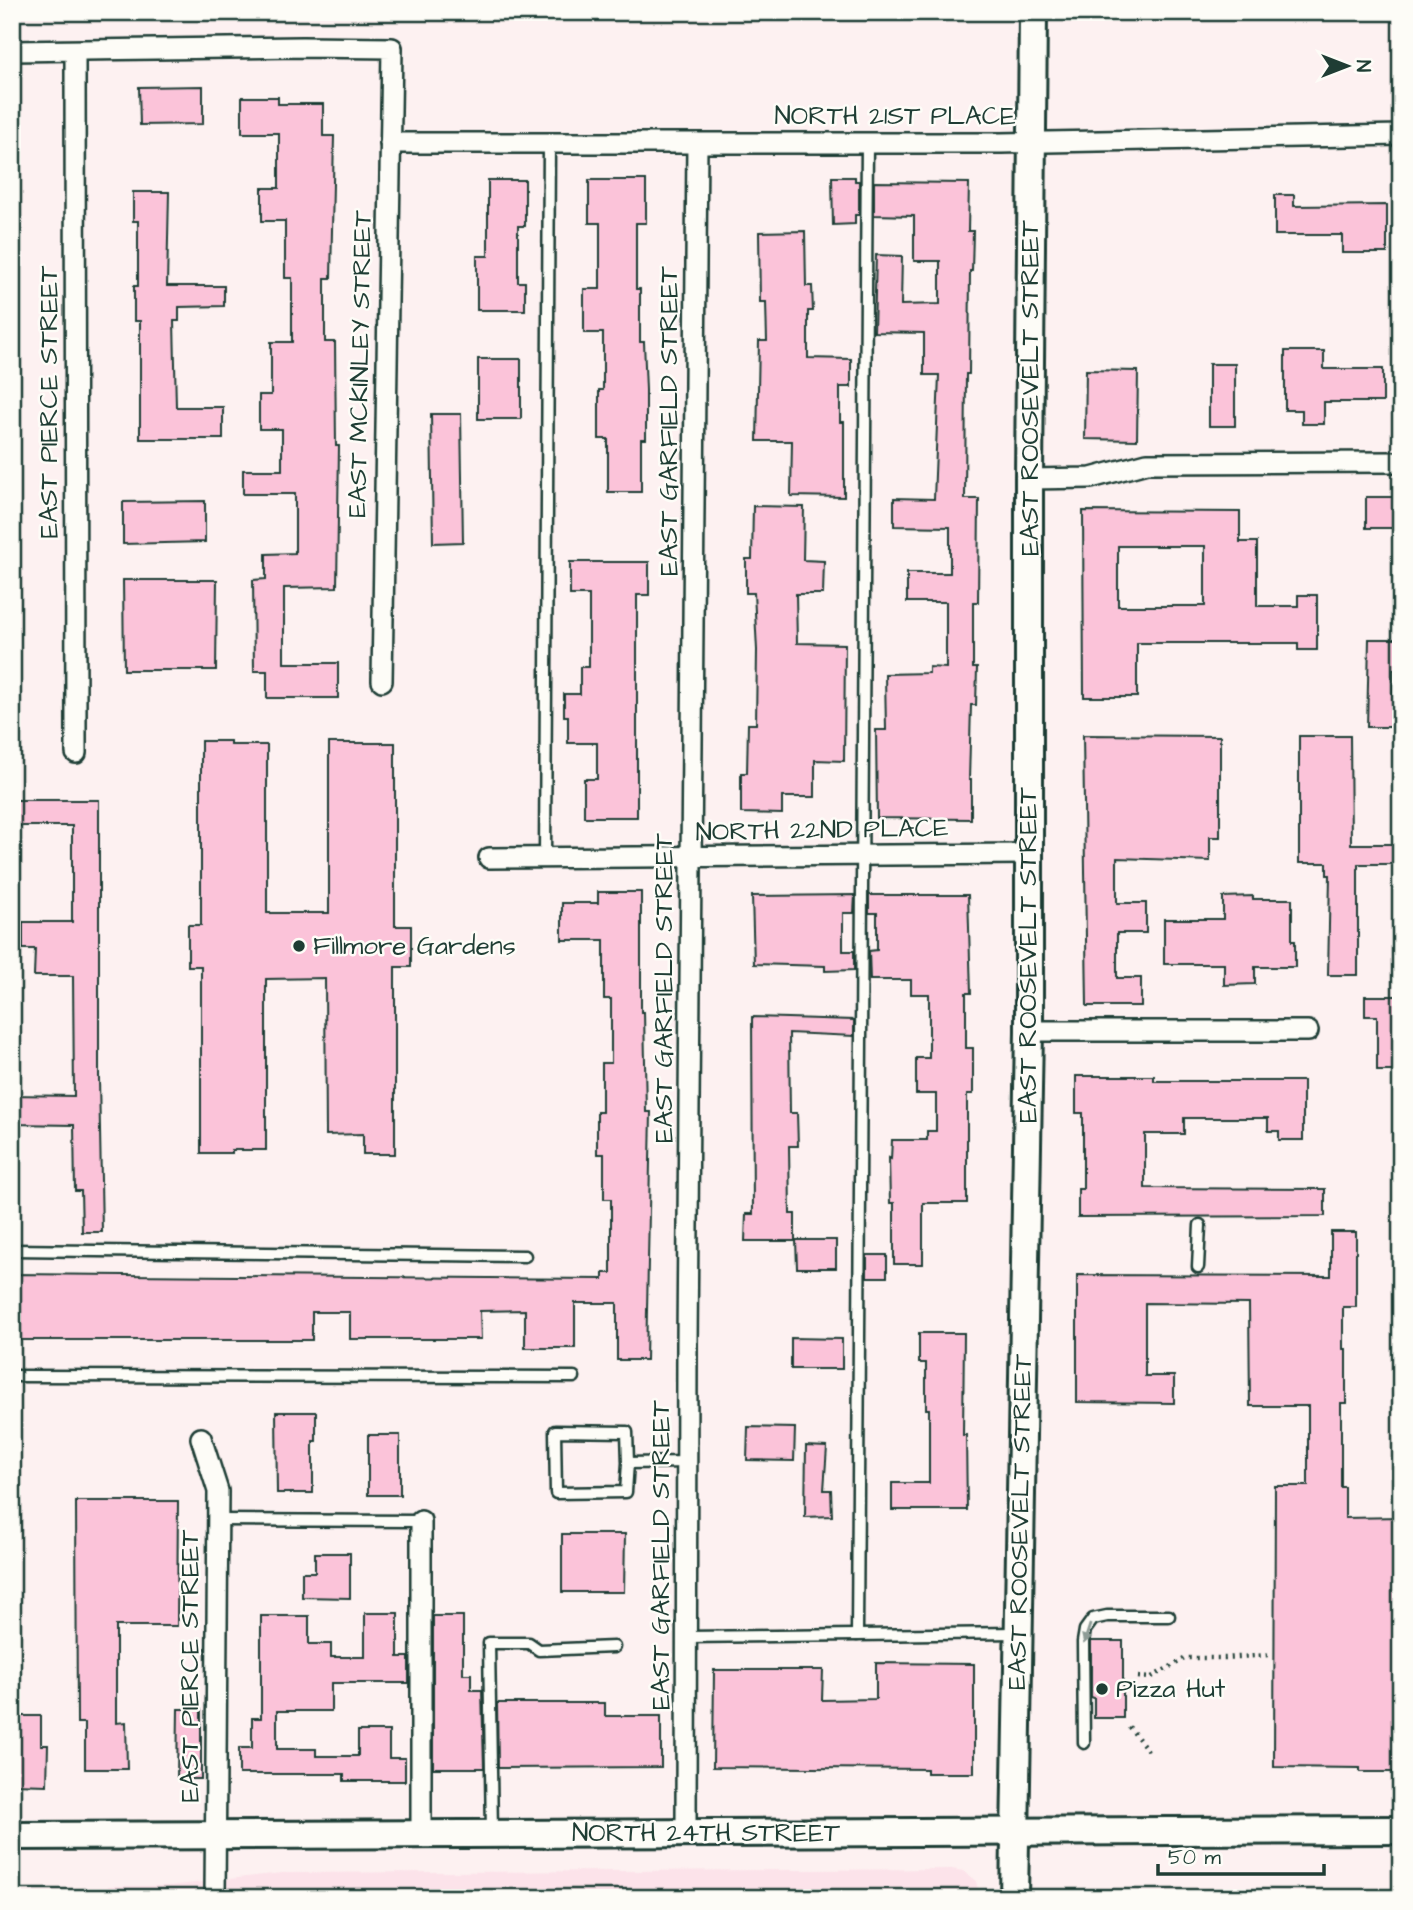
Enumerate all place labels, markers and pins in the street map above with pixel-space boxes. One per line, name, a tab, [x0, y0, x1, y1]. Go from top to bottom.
place label: Fillmore Gardens	[313, 928, 516, 964]
marker: Fillmore Gardens	[291, 938, 307, 954]
place label: Pizza Hut	[1116, 1671, 1226, 1707]
marker: Pizza Hut	[1094, 1681, 1110, 1697]

